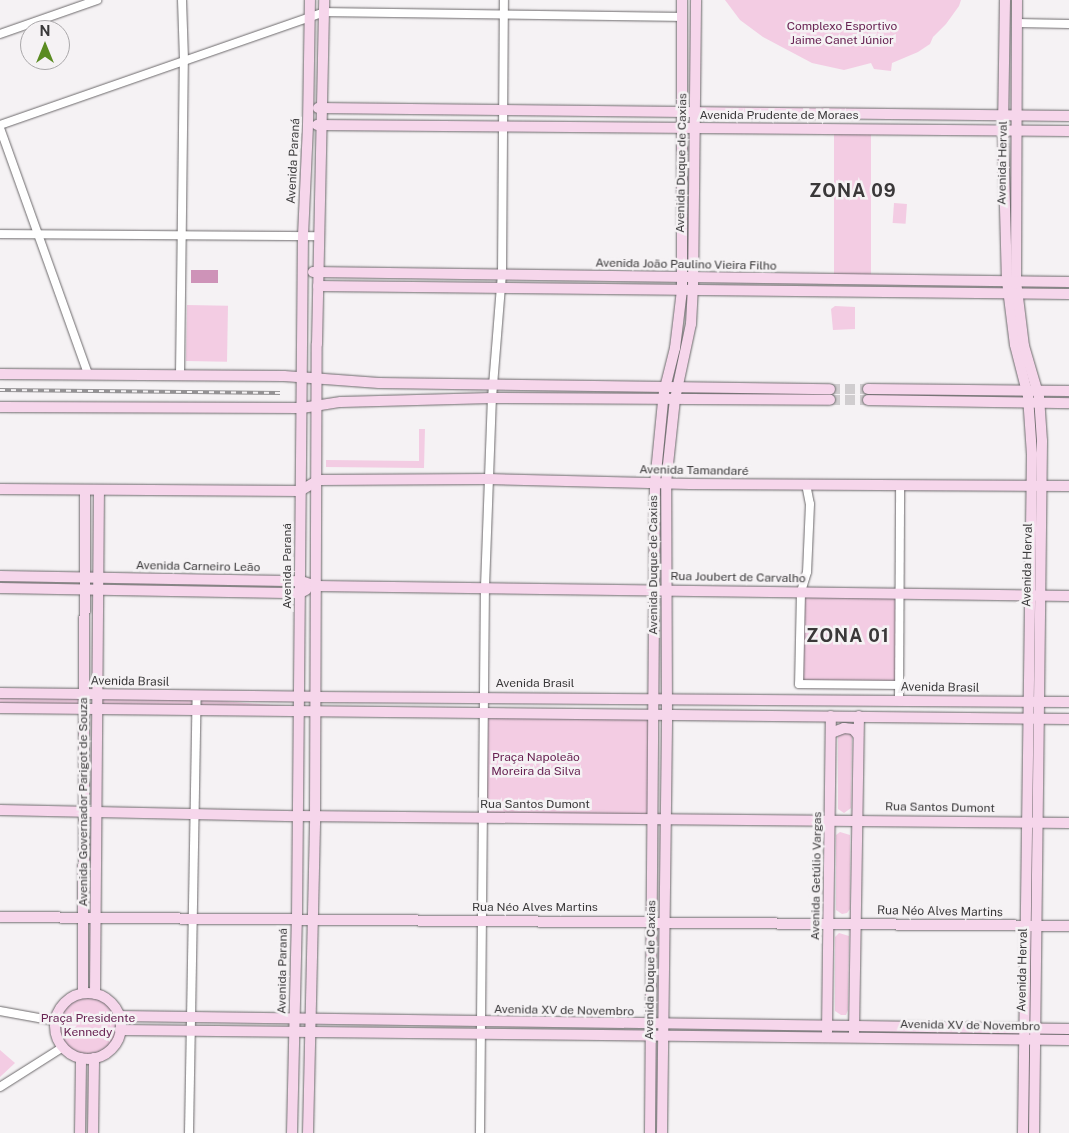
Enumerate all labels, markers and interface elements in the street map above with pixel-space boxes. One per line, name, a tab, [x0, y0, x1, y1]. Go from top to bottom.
north arrow	[20, 20, 70, 70]
park label: Complexo Esportivo Jaime Canet Júnior	[787, 20, 897, 48]
text: N	[40, 23, 50, 39]
street label: Avenida Duque de Caxias	[674, 93, 690, 233]
street label: Avenida Prudente de Moraes	[699, 109, 859, 123]
street label: Avenida Paraná	[285, 118, 303, 204]
street label: Avenida Herval	[995, 121, 1011, 205]
district label: ZONA 09	[808, 180, 898, 202]
street label: Avenida João Paulino Vieira Filho	[595, 256, 777, 274]
street label: Avenida Tamandaré	[639, 463, 749, 479]
street label: Avenida Duque de Caxias	[647, 495, 661, 635]
street label: Avenida Paraná	[281, 523, 295, 609]
street label: Avenida Herval	[1020, 523, 1036, 607]
street label: Avenida Carneiro Leão	[136, 559, 260, 575]
street label: Rua Joubert de Carvalho	[670, 570, 806, 586]
district label: ZONA 01	[805, 625, 891, 647]
street label: Avenida Brasil	[90, 674, 170, 690]
street label: Avenida Brasil	[496, 677, 574, 691]
street label: Avenida Brasil	[900, 680, 980, 696]
street label: Avenida Governador Parigot de Souza	[77, 697, 91, 907]
park label: Praça Napoleão Moreira da Silva	[491, 751, 581, 779]
street label: Rua Santos Dumont	[480, 798, 590, 812]
street label: Rua Santos Dumont	[885, 800, 995, 816]
street label: Avenida Getúlio Vargas	[809, 811, 825, 941]
street label: Avenida Duque de Caxias	[643, 900, 659, 1040]
street label: Rua Néo Alves Martins	[472, 901, 598, 915]
street label: Rua Néo Alves Martins	[877, 904, 1003, 920]
street label: Avenida Paraná	[275, 928, 291, 1014]
street label: Avenida Herval	[1015, 928, 1031, 1012]
street label: Avenida XV de Novembro	[494, 1003, 634, 1019]
park label: Praça Presidente Kennedy	[41, 1012, 135, 1040]
street label: Avenida XV de Novembro	[900, 1018, 1040, 1034]

